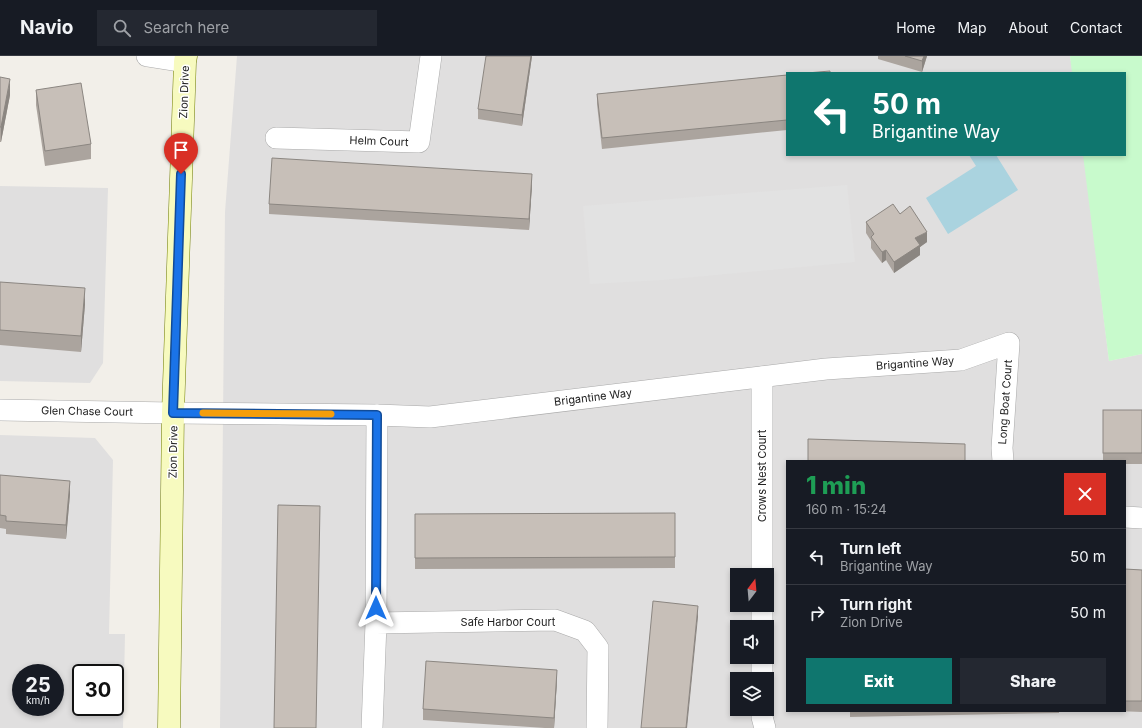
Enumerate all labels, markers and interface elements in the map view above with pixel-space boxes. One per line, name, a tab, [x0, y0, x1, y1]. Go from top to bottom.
search box	[97, 10, 377, 46]
text: Navio	[20, 16, 73, 39]
icon: search	[111, 17, 133, 39]
text: Search here	[143, 18, 229, 37]
text: Home	[896, 19, 935, 36]
text: Map	[957, 19, 987, 36]
text: About	[1009, 19, 1048, 36]
text: Contact	[1070, 19, 1122, 36]
street label: Zion Drive	[176, 65, 192, 119]
text: 50 m	[872, 87, 941, 121]
icon: left	[806, 88, 858, 140]
text: Brigantine Way	[872, 121, 1000, 142]
pin	[164, 133, 198, 174]
street label: Helm Court	[349, 133, 409, 149]
icon: arrive	[170, 139, 192, 161]
street label: Brigantine Way	[875, 353, 955, 373]
street label: Long Boat Court	[995, 359, 1015, 445]
street label: Brigantine Way	[553, 385, 633, 409]
street label: Glen Chase Court	[41, 403, 133, 419]
street label: Zion Drive	[166, 425, 180, 479]
street label: Crows Nest Court	[755, 429, 769, 522]
text: 1 min	[806, 471, 866, 500]
button: close	[1064, 473, 1106, 515]
text: 160 m · 15:24	[806, 501, 887, 517]
text: Turn left	[840, 539, 901, 558]
icon: left	[806, 546, 828, 568]
text: 50 m	[1070, 547, 1106, 566]
text: Brigantine Way	[840, 558, 933, 574]
north arrow	[730, 568, 774, 612]
map controls	[730, 568, 774, 716]
position arrow	[355, 587, 397, 629]
text: Turn right	[840, 595, 912, 614]
icon: right	[806, 602, 828, 624]
text: 50 m	[1070, 603, 1106, 622]
text: Zion Drive	[840, 614, 903, 630]
street label: Safe Harbor Court	[461, 615, 556, 629]
button: sound	[730, 620, 774, 664]
button: Exit	[806, 658, 952, 704]
button: Share	[960, 658, 1106, 704]
speed limit sign: 30	[72, 664, 124, 716]
button: layers	[730, 672, 774, 716]
text: 25	[25, 673, 51, 697]
text: km/h	[26, 694, 50, 706]

